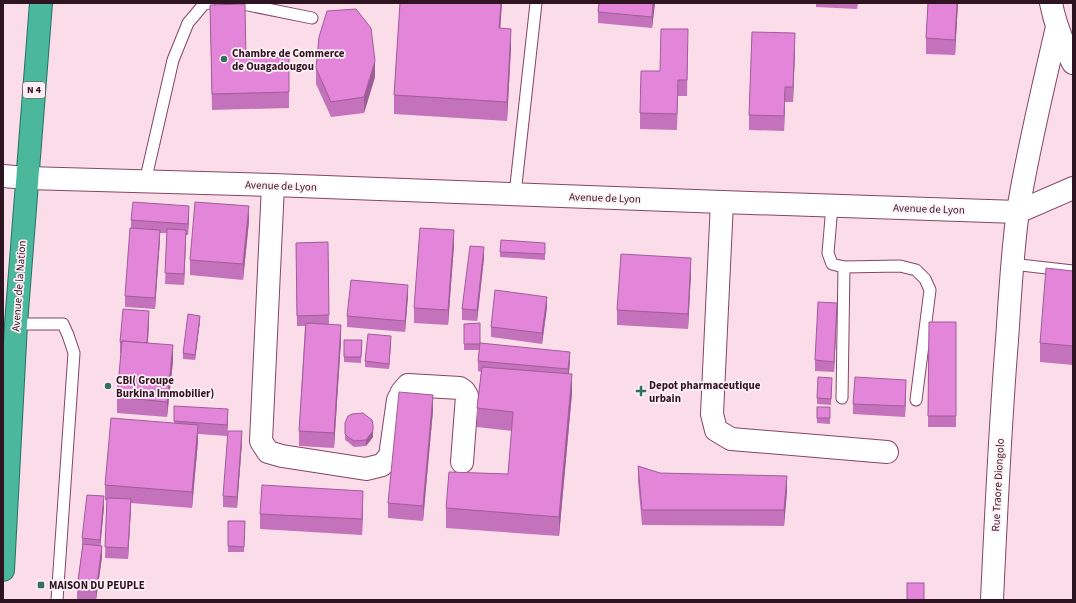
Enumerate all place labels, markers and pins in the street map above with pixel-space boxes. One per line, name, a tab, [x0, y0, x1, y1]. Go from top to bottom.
place label: Chambre de Commerce de Ouagadougou	[232, 46, 345, 74]
marker: Chambre de Commerce de Ouagadougou	[219, 54, 229, 64]
place label: CBI( Groupe Burkina Immobilier)	[116, 373, 214, 401]
place label: Depot pharmaceutique urbain	[649, 378, 761, 406]
marker: CBI( Groupe Burkina Immobilier)	[103, 381, 113, 391]
marker: Depot pharmaceutique urbain	[636, 386, 646, 396]
place label: MAISON DU PEUPLE	[49, 578, 145, 593]
marker: MAISON DU PEUPLE	[36, 580, 46, 590]

